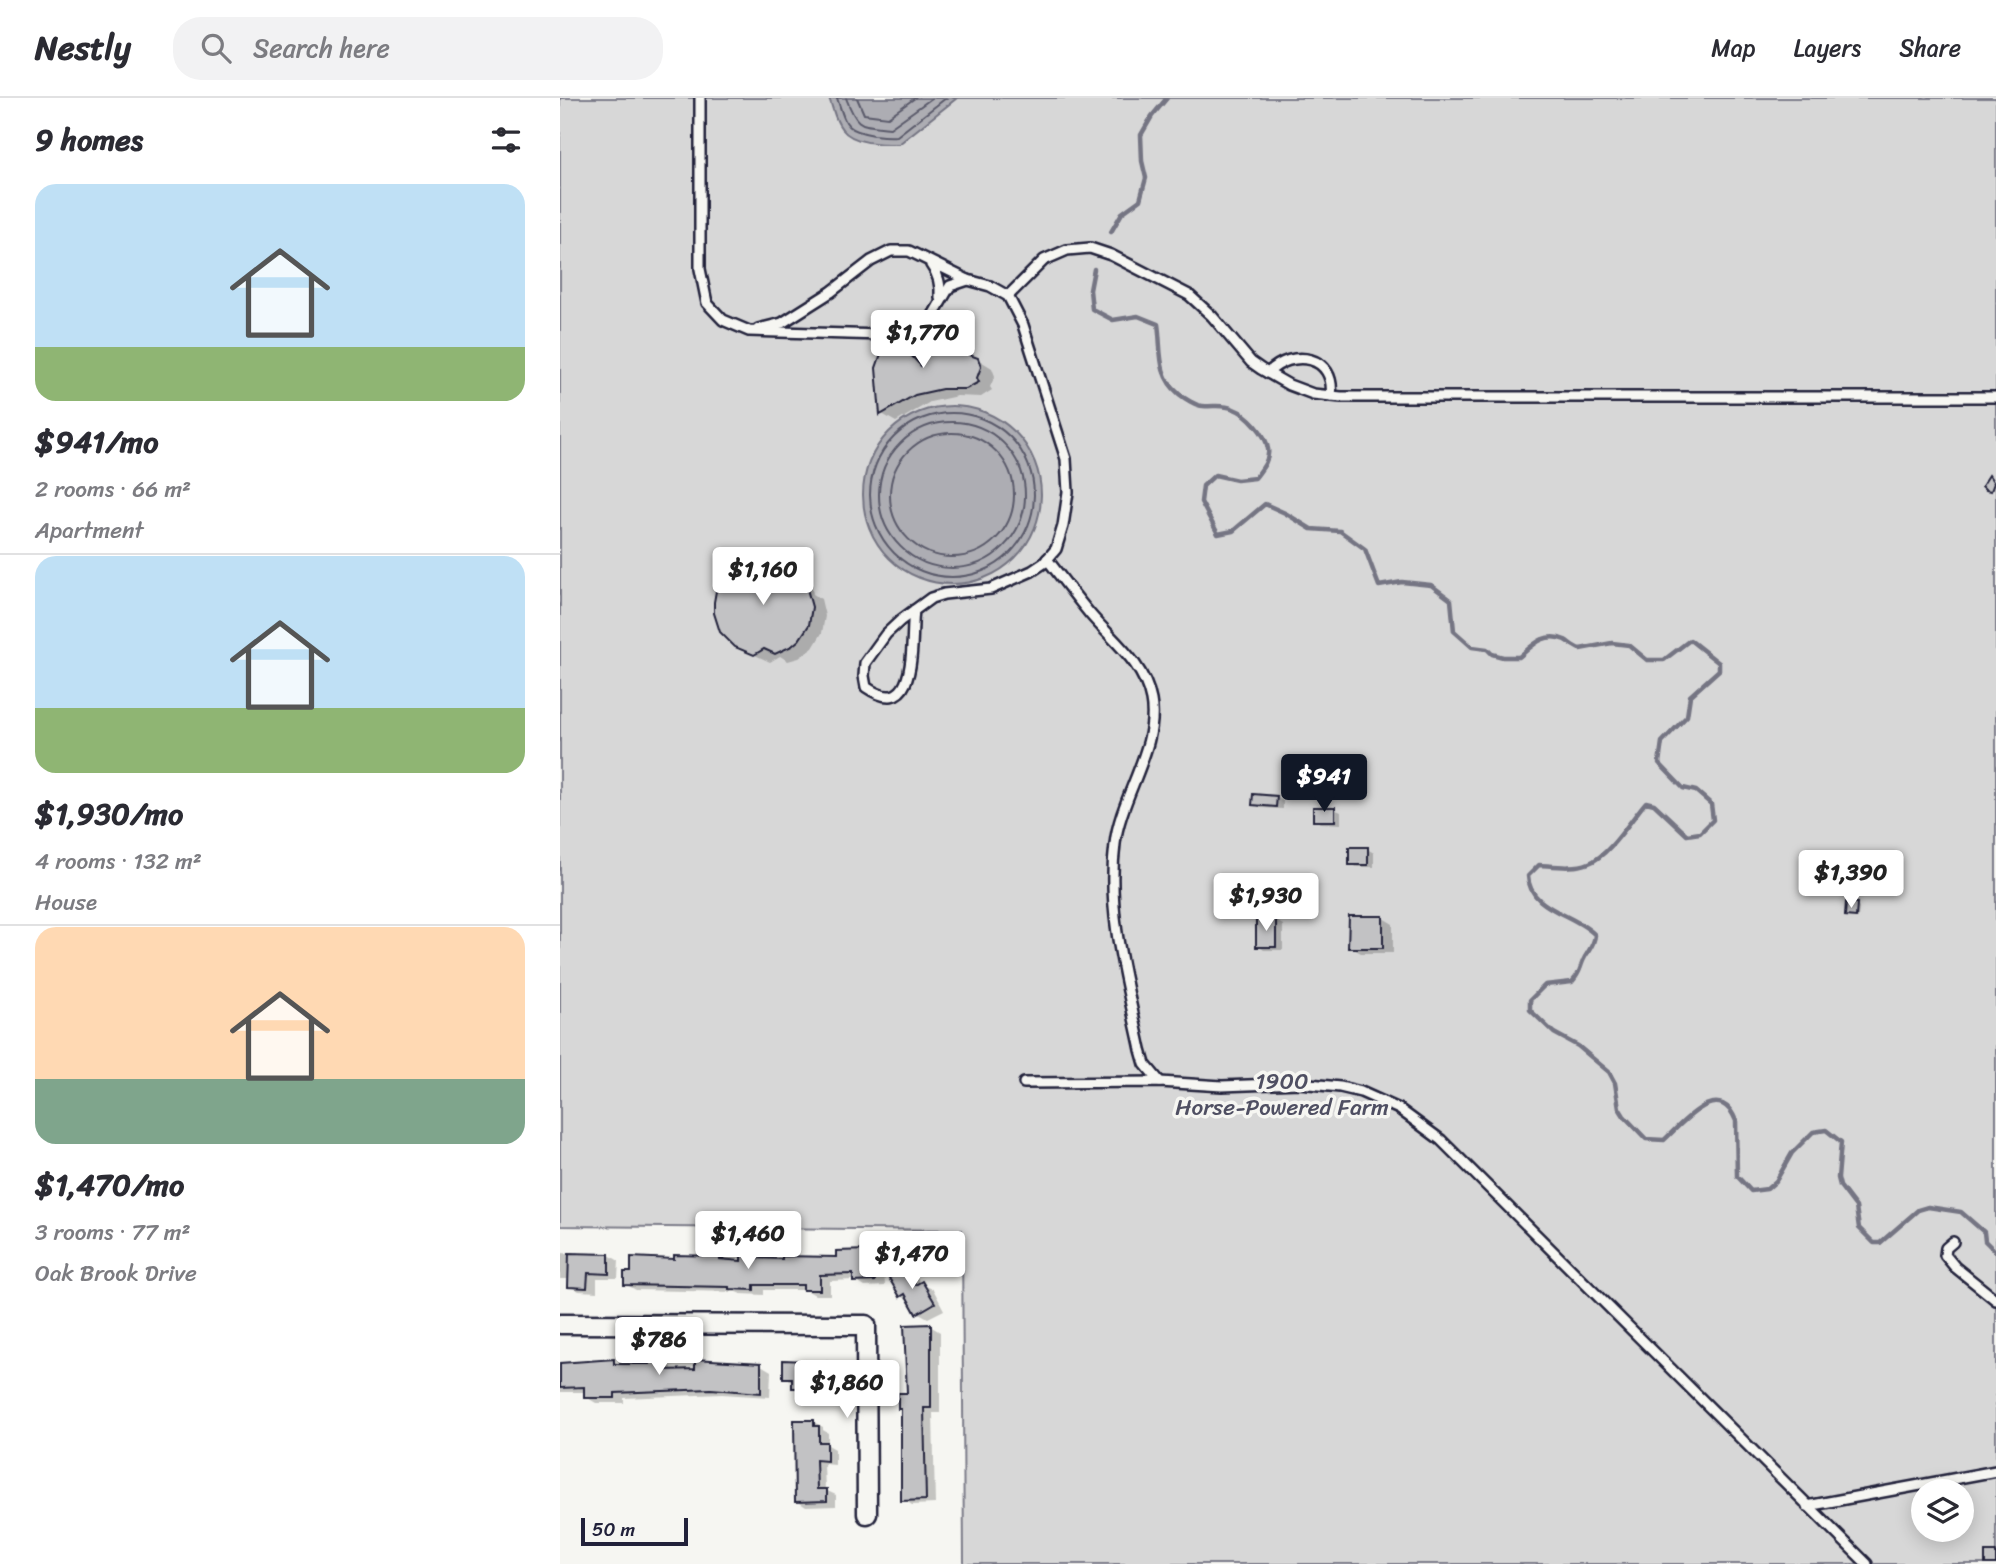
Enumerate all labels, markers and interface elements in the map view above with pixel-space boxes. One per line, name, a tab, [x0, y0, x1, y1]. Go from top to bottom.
search box	[173, 17, 663, 80]
text: Nestly	[35, 19, 131, 77]
text: Search here	[253, 25, 390, 71]
text: Map	[1711, 27, 1756, 69]
text: Layers	[1794, 27, 1861, 69]
text: Share	[1899, 27, 1961, 69]
icon: search	[197, 29, 235, 67]
text: 9 homes	[35, 113, 143, 167]
icon: filters	[487, 121, 525, 159]
icon: home	[217, 230, 343, 356]
pin: $1,770	[866, 310, 980, 370]
text: $1,770	[887, 312, 959, 353]
text: $941/mo	[35, 415, 158, 469]
text: 2 rooms · 66 m²	[35, 469, 191, 510]
text: Apartment	[35, 510, 144, 551]
pin: $1,160	[706, 547, 820, 607]
text: $1,160	[729, 549, 798, 590]
icon: home	[217, 602, 343, 728]
pin: $941	[1283, 754, 1365, 814]
text: $941	[1297, 756, 1351, 797]
text: $1,930/mo	[35, 787, 183, 841]
text: 4 rooms · 132 m²	[35, 841, 202, 882]
pin: $1,390	[1794, 850, 1908, 910]
text: $1,390	[1815, 852, 1887, 893]
pin: $1,930	[1209, 874, 1323, 933]
text: $1,930	[1230, 875, 1302, 916]
text: House	[35, 882, 97, 923]
icon: home	[217, 973, 343, 1099]
park label: 1900 Horse-Powered Farm	[1175, 1061, 1389, 1128]
text: $1,470/mo	[35, 1158, 184, 1212]
text: 3 rooms · 77 m²	[35, 1212, 191, 1253]
pin: $1,460	[691, 1212, 805, 1271]
text: $1,460	[711, 1213, 785, 1254]
pin: $1,470	[855, 1232, 969, 1291]
text: $1,470	[875, 1233, 949, 1274]
text: Oak Brook Drive	[35, 1253, 197, 1294]
pin: $786	[618, 1318, 700, 1377]
text: $786	[631, 1319, 687, 1360]
pin: $1,860	[790, 1360, 904, 1420]
text: $1,860	[810, 1362, 884, 1403]
map controls	[1911, 1479, 1974, 1542]
button: layers	[1911, 1479, 1974, 1542]
text: 50 m	[592, 1513, 635, 1546]
scale bar	[581, 1515, 688, 1547]

